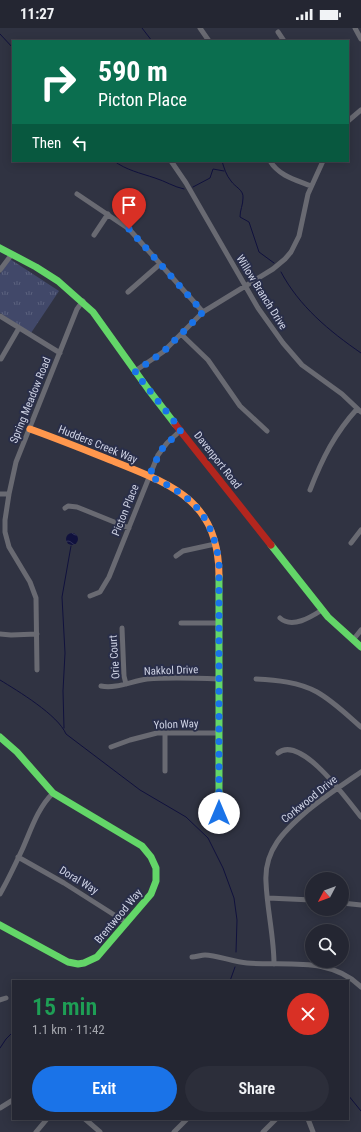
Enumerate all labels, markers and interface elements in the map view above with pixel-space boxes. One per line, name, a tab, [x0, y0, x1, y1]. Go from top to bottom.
text: 11:27	[20, 5, 54, 23]
text: 590 m	[98, 55, 168, 88]
icon: right	[32, 56, 84, 108]
text: Picton Place	[98, 89, 187, 110]
icon: left	[69, 132, 91, 154]
text: Then	[32, 134, 61, 152]
pin	[112, 188, 146, 229]
icon: arrive	[118, 194, 140, 216]
street label: Willow Branch Drive	[233, 252, 290, 332]
street label: Spring Meadow Road	[7, 355, 54, 445]
street label: Hudders Creek Way	[56, 423, 140, 466]
street label: Davenport Road	[191, 429, 244, 492]
street label: Picton Place	[109, 483, 142, 538]
street label: Orie Court	[106, 635, 123, 679]
street label: Nakkol Drive	[144, 663, 198, 678]
street label: Yolon Way	[153, 717, 199, 732]
street label: Corkwood Drive	[279, 773, 340, 826]
position arrow	[198, 792, 240, 834]
street label: Doral Way	[57, 864, 101, 897]
north arrow	[305, 872, 349, 916]
map controls	[305, 872, 349, 968]
street label: Brentwood Way	[92, 886, 145, 946]
button: search	[305, 924, 349, 968]
text: 15 min	[32, 993, 97, 1021]
button: close	[287, 993, 329, 1035]
text: 1.1 km · 11:42	[32, 1022, 105, 1037]
button: Exit	[32, 1066, 177, 1112]
button: Share	[185, 1066, 329, 1112]

